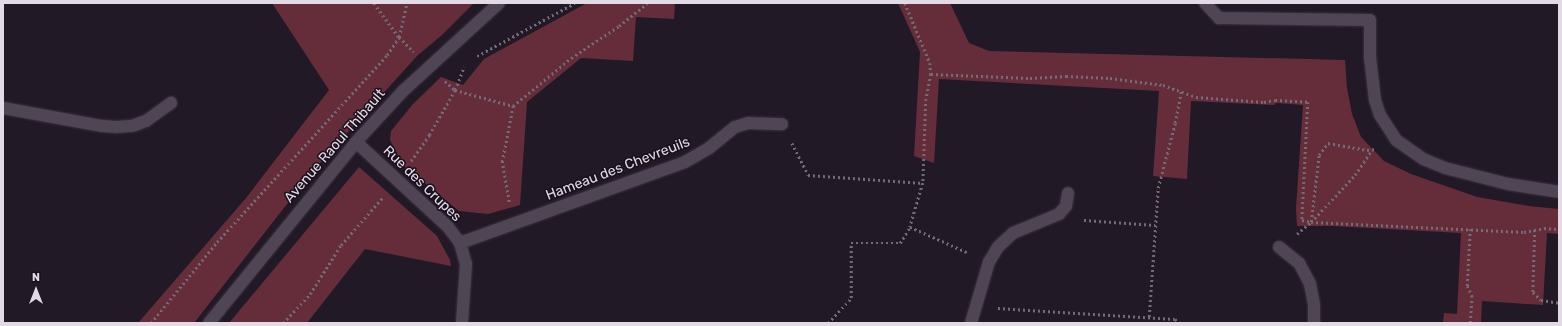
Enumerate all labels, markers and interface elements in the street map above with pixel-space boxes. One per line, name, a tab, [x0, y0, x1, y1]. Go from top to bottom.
street label: Avenue Raoul Thibault	[281, 85, 389, 207]
street label: Hameau des Chevreuils	[544, 134, 692, 204]
street label: Rue des Crupes	[379, 143, 465, 225]
north arrow	[16, 270, 56, 310]
text: N	[32, 271, 40, 284]

